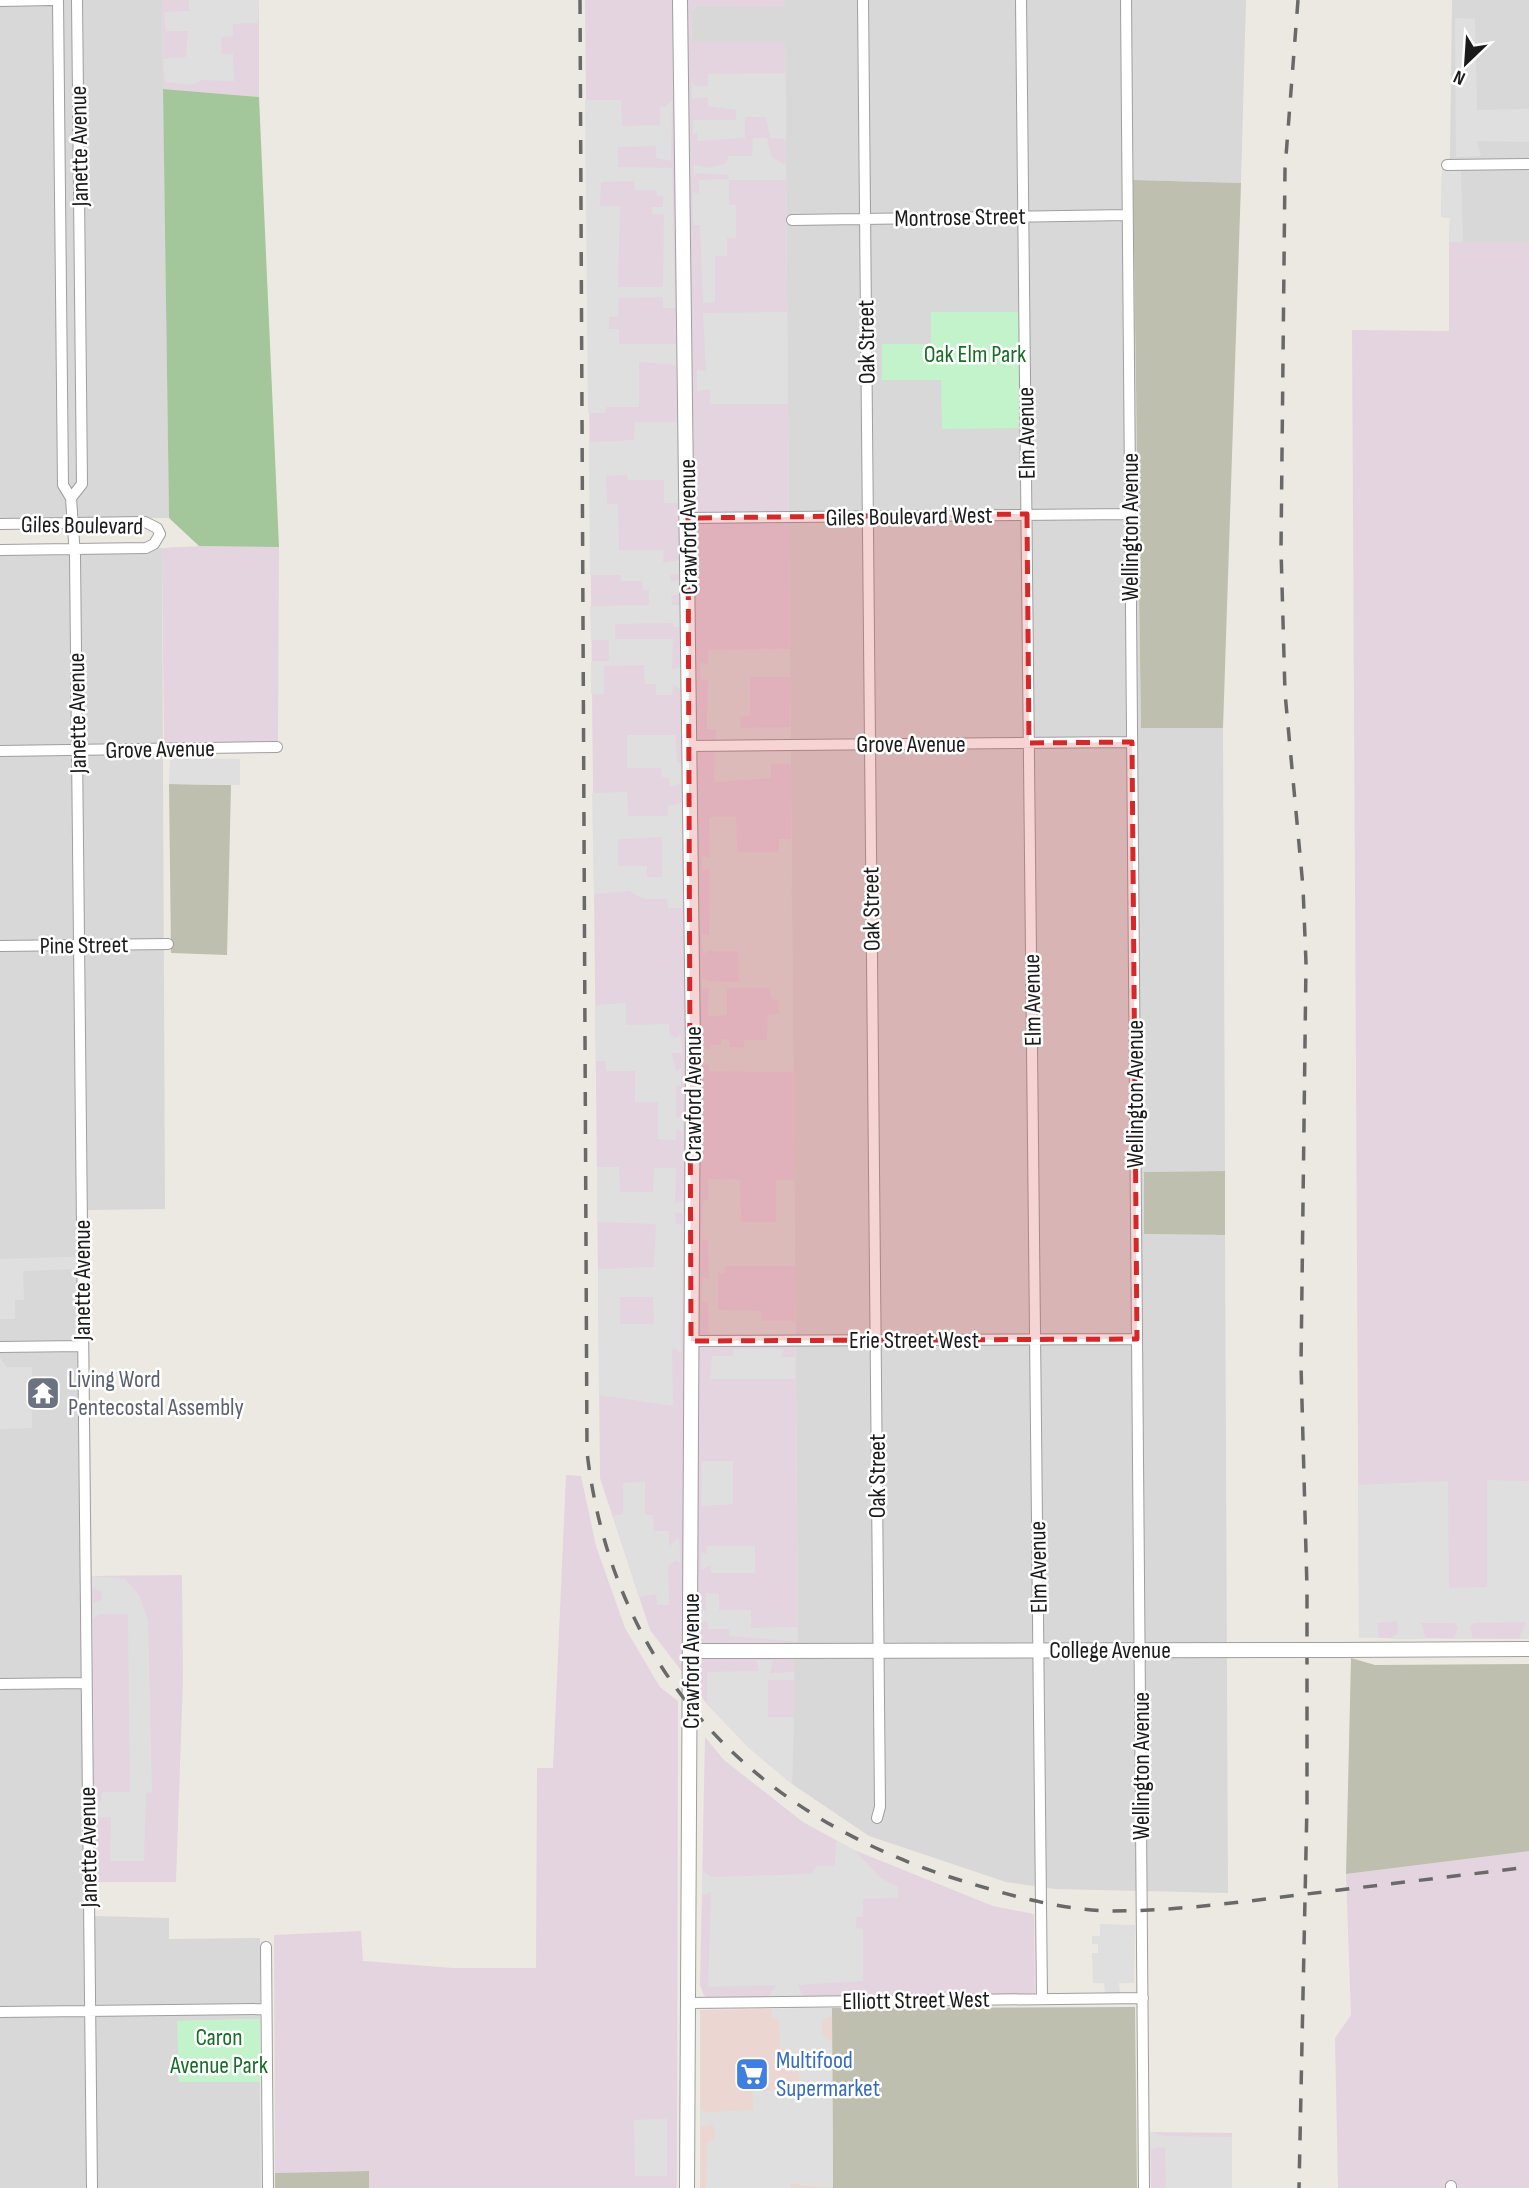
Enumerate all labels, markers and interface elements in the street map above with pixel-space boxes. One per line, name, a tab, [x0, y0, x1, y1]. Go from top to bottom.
north arrow	[1431, 28, 1501, 98]
text: N	[1450, 64, 1469, 90]
street label: Janette Avenue	[64, 85, 95, 208]
street label: Montrose Street	[894, 202, 1026, 233]
street label: Oak Street	[851, 300, 882, 384]
park label: Oak Elm Park	[924, 340, 1026, 369]
street label: Elm Avenue	[1011, 387, 1042, 479]
street label: Wellington Avenue	[1116, 453, 1145, 601]
street label: Crawford Avenue	[673, 459, 704, 595]
street label: Giles Boulevard West	[825, 501, 993, 532]
street label: Giles Boulevard	[21, 510, 143, 541]
street label: Janette Avenue	[62, 652, 93, 775]
street label: Grove Avenue	[856, 730, 966, 759]
street label: Grove Avenue	[105, 734, 215, 765]
street label: Oak Street	[856, 867, 887, 951]
street label: Pine Street	[39, 930, 129, 961]
street label: Elm Avenue	[1017, 954, 1048, 1046]
street label: Wellington Avenue	[1121, 1020, 1150, 1168]
street label: Crawford Avenue	[679, 1026, 708, 1162]
street label: Janette Avenue	[68, 1220, 97, 1341]
street label: Erie Street West	[849, 1326, 979, 1355]
place label: Living Word Pentecostal Assembly	[68, 1365, 244, 1422]
temple icon: Living Word Pentecostal Assembly	[24, 1374, 62, 1412]
street label: Oak Street	[863, 1434, 892, 1518]
street label: Elm Avenue	[1023, 1521, 1054, 1613]
street label: Crawford Avenue	[677, 1593, 706, 1729]
street label: College Avenue	[1049, 1636, 1171, 1665]
street label: Wellington Avenue	[1127, 1692, 1156, 1840]
street label: Janette Avenue	[73, 1786, 104, 1909]
street label: Elliott Street West	[842, 1985, 990, 2016]
park label: Caron Avenue Park	[169, 2023, 268, 2080]
place label: Multifood Supermarket	[776, 2046, 880, 2103]
supermarket icon: Multifood Supermarket	[733, 2055, 771, 2093]

